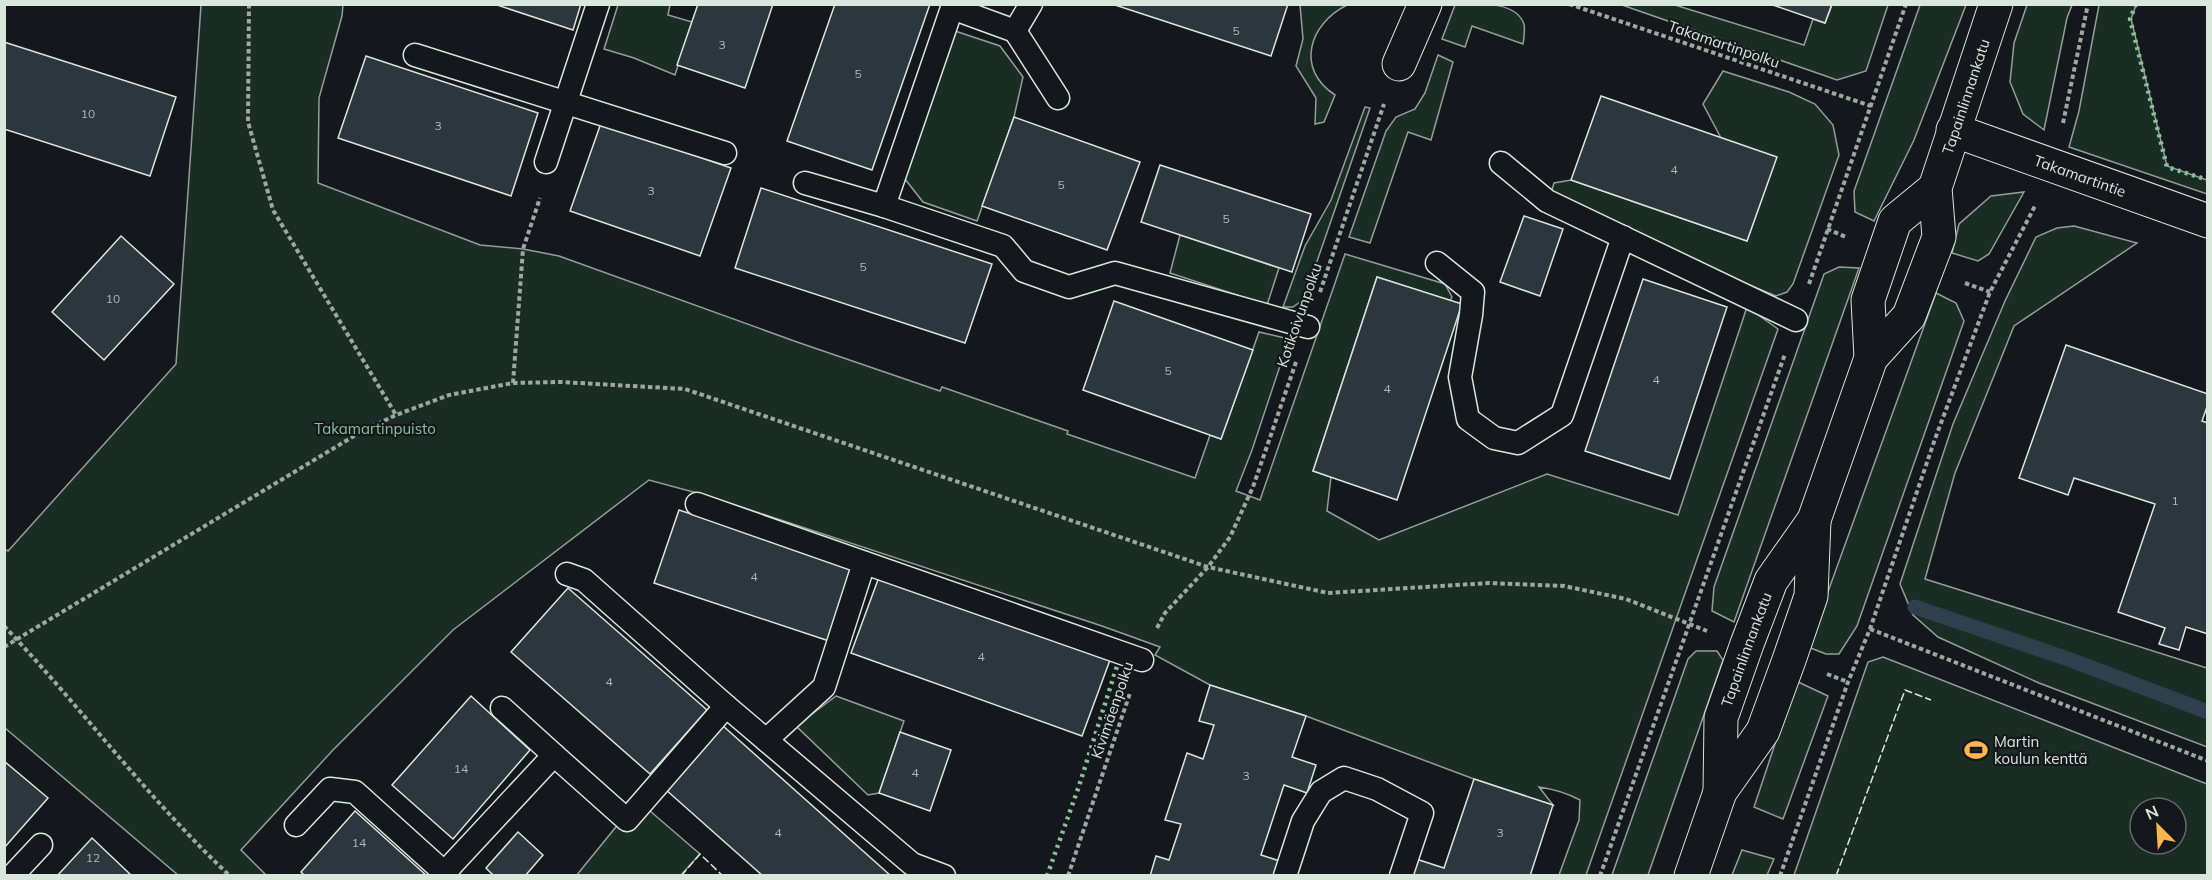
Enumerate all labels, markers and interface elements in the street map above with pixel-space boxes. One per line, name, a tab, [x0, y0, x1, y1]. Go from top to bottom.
street label: Takamartinpolku	[1666, 16, 1782, 72]
house number: 5	[1232, 23, 1240, 38]
street label: Tapainlinnankatu	[1937, 36, 1993, 157]
house number: 3	[718, 37, 726, 52]
house number: 5	[854, 66, 862, 81]
house number: 10	[81, 106, 95, 121]
house number: 3	[434, 118, 442, 133]
street label: Takamartintie	[2032, 150, 2129, 201]
house number: 4	[1670, 162, 1678, 177]
house number: 5	[1057, 177, 1065, 192]
house number: 3	[647, 183, 655, 198]
house number: 5	[1222, 211, 1230, 226]
house number: 5	[859, 259, 867, 274]
street label: Kotikoivunpolku	[1272, 260, 1326, 370]
house number: 10	[106, 291, 120, 306]
house number: 5	[1164, 363, 1172, 378]
house number: 4	[1652, 372, 1660, 387]
house number: 4	[1383, 381, 1391, 396]
park label: Takamartinpuisto	[314, 419, 436, 438]
house number: 1	[2171, 493, 2179, 508]
house number: 4	[750, 569, 758, 584]
street label: Tapainlinnankatu	[1716, 589, 1775, 709]
house number: 4	[977, 649, 985, 664]
street label: Kivimäenpolku	[1087, 659, 1137, 761]
house number: 4	[605, 674, 613, 689]
place label: Martin koulun kenttä	[1994, 732, 2087, 768]
sports icon: Martin koulun kenttä	[1963, 737, 1989, 763]
house number: 14	[454, 761, 468, 776]
house number: 4	[911, 765, 919, 780]
house number: 3	[1242, 768, 1250, 783]
north arrow	[2128, 796, 2188, 856]
text: N	[2142, 801, 2161, 824]
house number: 4	[774, 825, 782, 840]
house number: 3	[1496, 825, 1504, 840]
house number: 14	[352, 835, 366, 850]
house number: 12	[86, 850, 100, 865]

